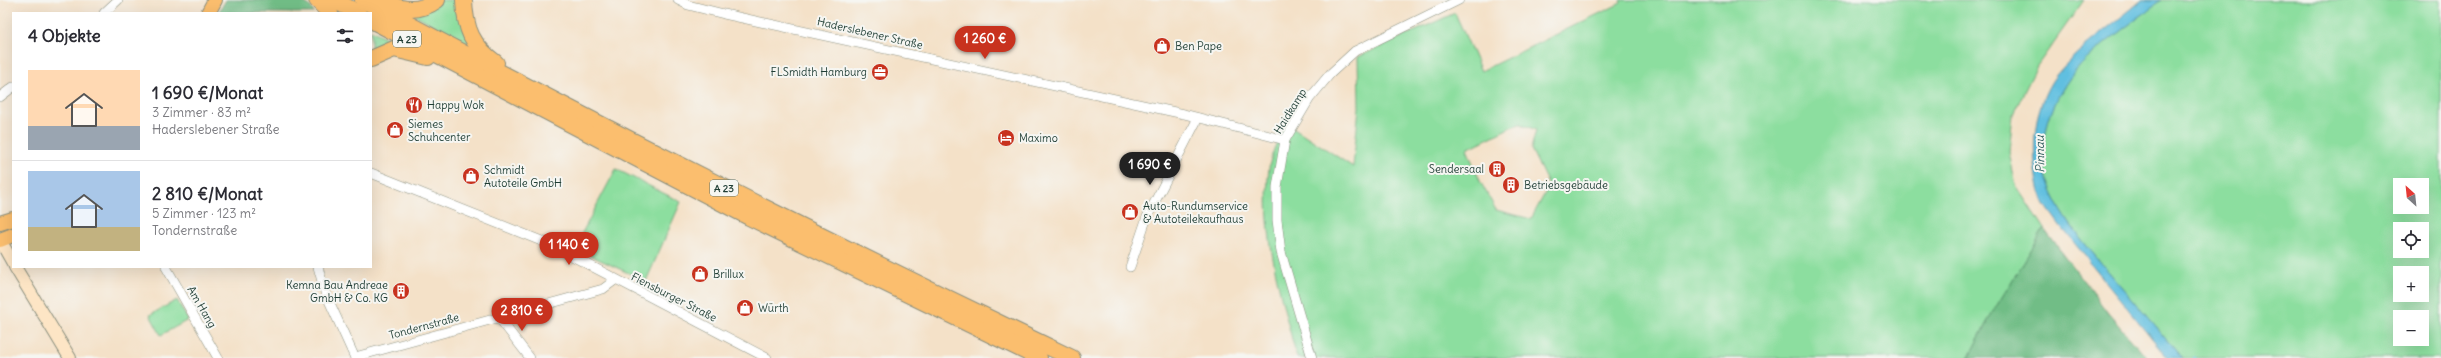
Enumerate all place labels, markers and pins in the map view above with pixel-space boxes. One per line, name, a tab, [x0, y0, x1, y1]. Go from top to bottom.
pin: 1 260 €	[948, 26, 1022, 60]
shop icon: Ben Pape	[1152, 36, 1172, 56]
place label: Ben Pape	[1175, 39, 1222, 53]
office icon: FLSmidth Hamburg	[870, 62, 890, 82]
place label: FLSmidth Hamburg	[771, 65, 867, 79]
restaurant icon: Happy Wok	[404, 95, 424, 115]
place label: Happy Wok	[427, 98, 484, 112]
place label: Siemes Schuhcenter	[408, 117, 471, 144]
shop icon: Siemes Schuhcenter	[385, 120, 405, 140]
hotel icon: Maximo	[996, 128, 1016, 148]
place label: Maximo	[1019, 131, 1058, 145]
pin: 1 690 €	[1113, 152, 1187, 186]
building icon: Sendersaal	[1487, 159, 1507, 179]
place label: Sendersaal	[1429, 162, 1484, 176]
place label: Schmidt Autoteile GmbH	[484, 163, 562, 190]
shop icon: Schmidt Autoteile GmbH	[461, 166, 481, 186]
building icon: Betriebsgebäude	[1501, 175, 1521, 195]
place label: Betriebsgebäude	[1524, 178, 1608, 192]
place label: Auto-Rundumservice & Autoteilekaufhaus	[1143, 199, 1248, 226]
shop icon: Auto-Rundumservice & Autoteilekaufhaus	[1120, 202, 1140, 222]
pin: 1 140 €	[532, 232, 606, 266]
shop icon: Brillux	[690, 264, 710, 284]
place label: Brillux	[713, 267, 745, 281]
place label: Kemna Bau Andreae GmbH & Co. KG	[286, 278, 388, 305]
building icon: Kemna Bau Andreae GmbH & Co. KG	[391, 281, 411, 301]
pin: 2 810 €	[485, 298, 559, 332]
shop icon: Würth	[735, 298, 755, 318]
place label: Würth	[758, 301, 789, 315]

